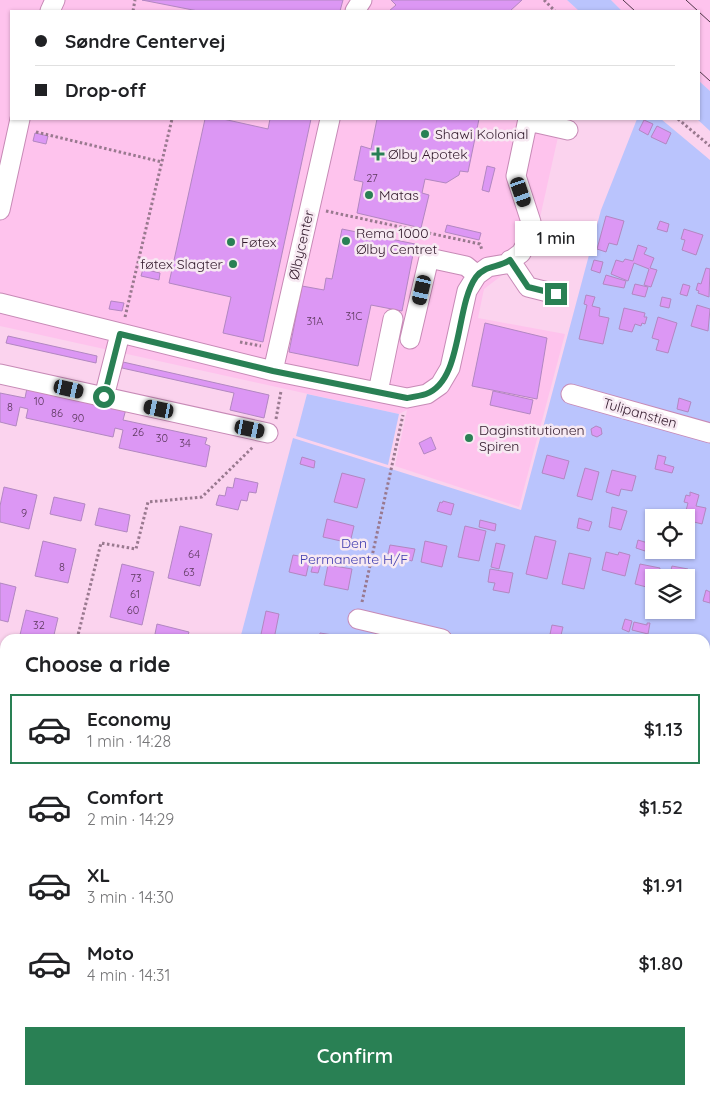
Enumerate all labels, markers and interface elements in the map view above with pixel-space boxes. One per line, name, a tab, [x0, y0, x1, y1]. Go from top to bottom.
text: Søndre Centervej	[65, 29, 225, 53]
text: Drop-off	[65, 78, 146, 102]
place label: Shawi Kolonial	[435, 125, 529, 143]
marker: Shawi Kolonial	[419, 128, 431, 140]
place label: Ølby Apotek	[388, 145, 468, 163]
marker: Ølby Apotek	[372, 148, 384, 160]
house number: 27	[366, 171, 378, 185]
car	[509, 175, 532, 209]
place label: Matas	[379, 186, 419, 204]
marker: Matas	[363, 189, 375, 201]
street label: Ølbycenter	[284, 208, 318, 282]
callout: 1 min	[515, 222, 597, 256]
place label: Rema 1000 Ølby Centret	[356, 224, 438, 258]
text: 1 min	[537, 228, 575, 248]
place label: Føtex	[241, 233, 277, 251]
marker: Rema 1000 Ølby Centret	[340, 235, 352, 247]
marker: Føtex	[225, 236, 237, 248]
place label: føtex Slagter	[140, 255, 224, 273]
marker: føtex Slagter	[227, 258, 239, 270]
car	[411, 274, 432, 306]
route end	[545, 283, 567, 305]
house number: 31C	[345, 309, 363, 323]
house number: 31A	[307, 314, 323, 328]
car	[52, 378, 85, 400]
route start	[93, 386, 115, 408]
house number: 10	[34, 394, 44, 408]
street label: Tulipanstien	[601, 394, 679, 432]
car	[142, 399, 175, 419]
house number: 8	[7, 400, 13, 414]
house number: 86	[51, 406, 63, 420]
house number: 90	[72, 411, 84, 425]
car	[233, 419, 266, 439]
place label: Daginstitutionen Spiren	[479, 421, 585, 455]
house number: 26	[132, 425, 144, 439]
house number: 30	[156, 431, 168, 445]
marker: Daginstitutionen Spiren	[463, 432, 475, 444]
house number: 34	[179, 436, 191, 450]
house number: 9	[21, 506, 27, 520]
map controls	[645, 509, 695, 619]
button: locate	[645, 509, 695, 559]
park label: Den Permanente H/F	[300, 534, 408, 568]
house number: 64	[188, 547, 200, 561]
house number: 8	[59, 560, 65, 574]
house number: 63	[183, 565, 195, 579]
button: layers	[645, 569, 695, 619]
house number: 73	[130, 571, 142, 585]
house number: 61	[130, 587, 140, 601]
house number: 60	[127, 603, 139, 617]
house number: 32	[33, 618, 45, 632]
text: Choose a ride	[25, 650, 170, 678]
icon: car	[27, 707, 72, 752]
text: Economy	[87, 707, 171, 731]
text: $1.13	[644, 717, 683, 741]
text: 1 min · 14:28	[87, 731, 171, 751]
icon: car	[27, 785, 72, 830]
text: Comfort	[87, 785, 164, 809]
text: $1.52	[639, 795, 683, 819]
text: 2 min · 14:29	[87, 809, 174, 829]
icon: car	[27, 863, 72, 908]
text: XL	[87, 863, 110, 887]
text: $1.91	[642, 873, 683, 897]
text: 3 min · 14:30	[87, 887, 174, 907]
icon: car	[27, 941, 72, 986]
text: Moto	[87, 941, 134, 965]
text: $1.80	[638, 951, 683, 975]
text: 4 min · 14:31	[87, 965, 170, 985]
button: Confirm	[25, 1027, 685, 1085]

